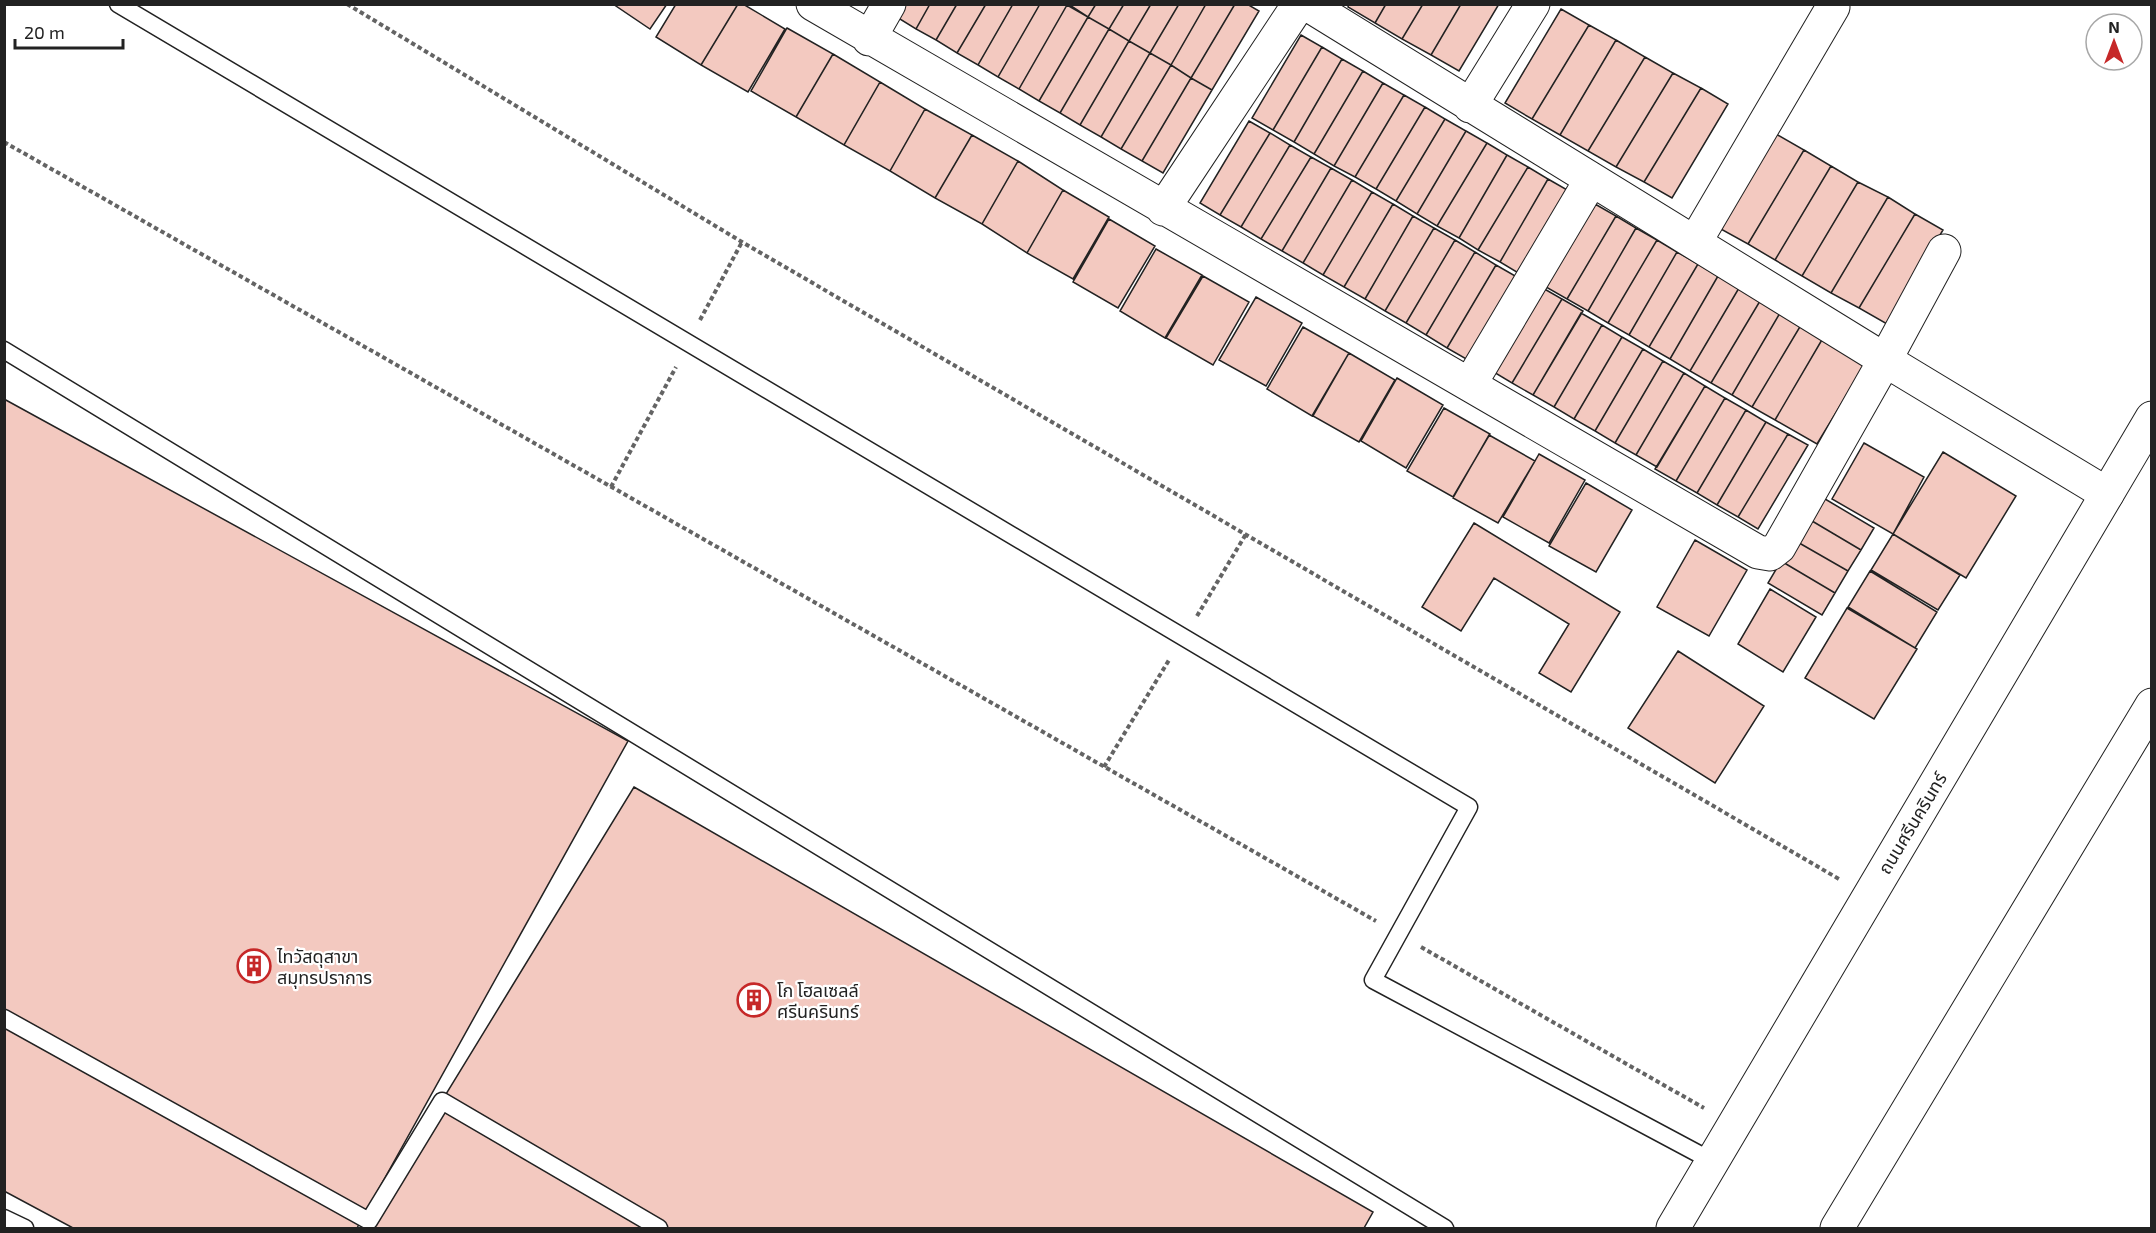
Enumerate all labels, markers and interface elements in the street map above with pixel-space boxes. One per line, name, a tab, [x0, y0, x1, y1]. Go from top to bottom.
scale bar	[15, 12, 123, 50]
north arrow	[2084, 12, 2144, 72]
text: N	[2108, 17, 2120, 36]
text: 20 m	[24, 21, 65, 43]
street label: ถนนศรีนครินทร์	[1873, 767, 1951, 878]
place label: ไทวัสดุสาขา สมุทรปราการ	[276, 945, 372, 989]
building icon: ไทวัสดุสาขา สมุทรปราการ	[236, 948, 272, 984]
place label: โก โฮลเซลล์ ศรีนครินทร์	[777, 979, 860, 1022]
building icon: โก โฮลเซลล์ ศรีนครินทร์	[736, 982, 772, 1018]

